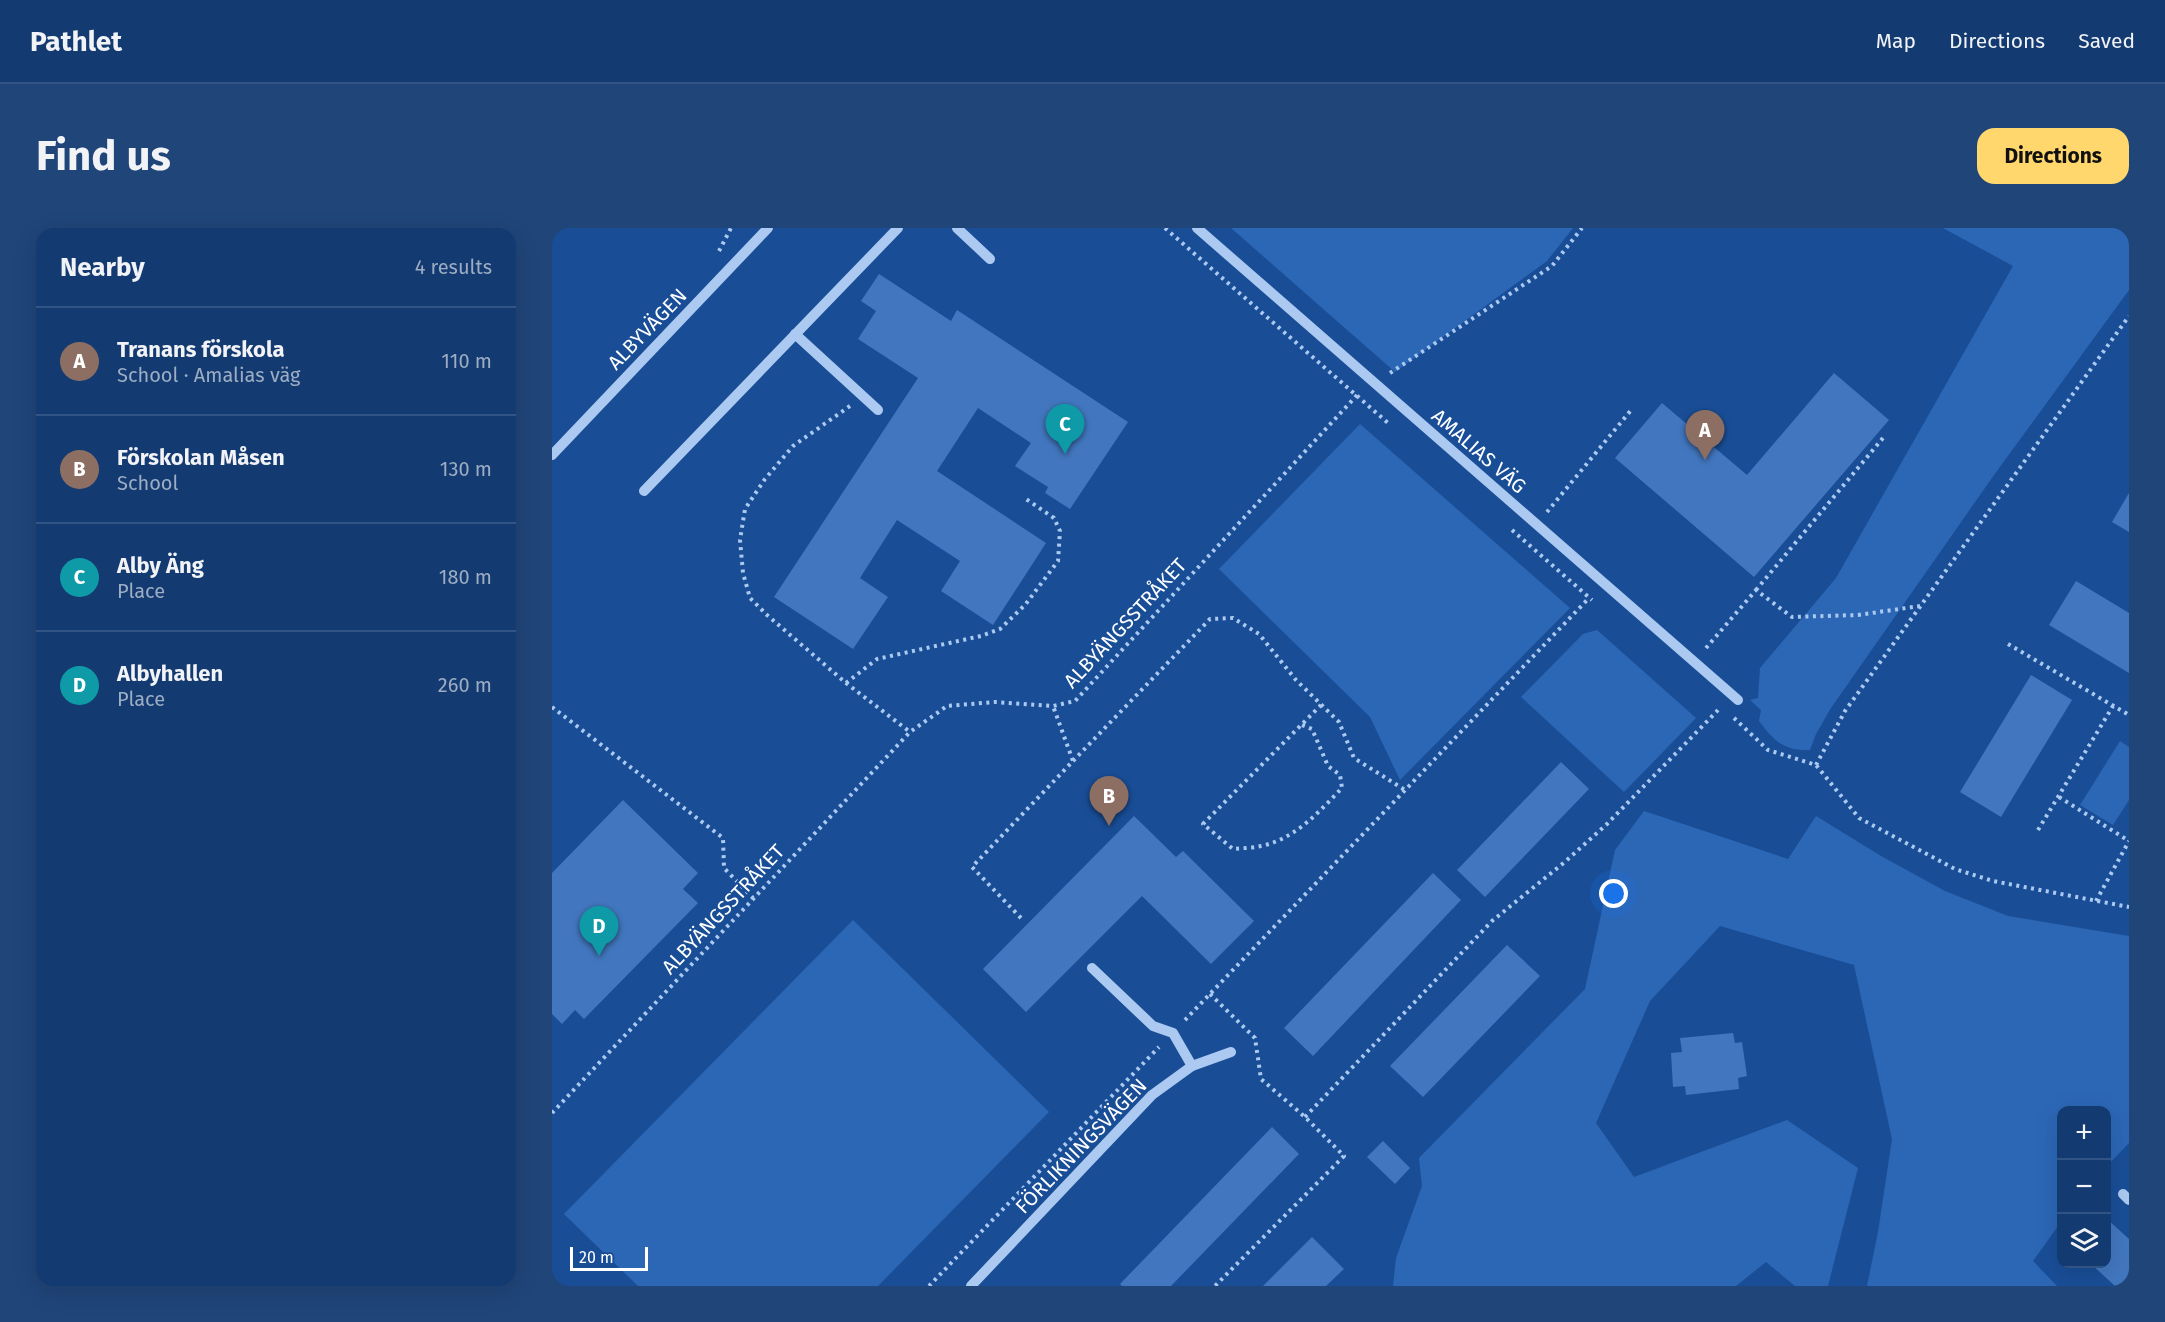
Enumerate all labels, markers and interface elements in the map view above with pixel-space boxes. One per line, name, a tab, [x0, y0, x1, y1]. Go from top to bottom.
text: Pathlet	[30, 25, 122, 58]
text: Map	[1876, 28, 1916, 54]
text: Directions	[1949, 28, 2045, 54]
text: Saved	[2078, 28, 2135, 54]
button: Directions	[1977, 128, 2129, 184]
text: Find us	[36, 131, 171, 181]
text: Nearby	[60, 252, 145, 283]
text: 4 results	[415, 255, 492, 279]
street label: ALBYVÄGEN	[603, 284, 691, 374]
text: Tranans förskola	[117, 336, 284, 363]
text: A	[74, 349, 85, 373]
text: 110 m	[441, 349, 492, 373]
text: School · Amalias väg	[117, 363, 301, 387]
pin: C	[1046, 404, 1084, 454]
street label: AMALIAS VÄG	[1427, 404, 1531, 498]
pin: A	[1686, 410, 1724, 460]
text: Förskolan Måsen	[117, 444, 285, 471]
text: B	[73, 457, 86, 481]
text: 130 m	[440, 457, 492, 481]
text: School	[117, 471, 178, 495]
text: Alby Äng	[117, 552, 204, 579]
street label: ALBYÄNGSSTRÅKET	[1058, 552, 1192, 693]
text: C	[74, 565, 85, 589]
text: 180 m	[439, 565, 492, 589]
text: Place	[117, 579, 165, 603]
text: Albyhallen	[117, 660, 223, 687]
text: D	[73, 673, 86, 697]
text: 260 m	[438, 673, 492, 697]
text: Place	[117, 687, 165, 711]
pin: B	[1090, 776, 1128, 826]
street label: ALBYÄNGSSTRÅKET	[656, 838, 790, 979]
your location	[1599, 879, 1628, 908]
pin: D	[580, 906, 618, 956]
street label: FÖRLIKNINGSVÄGEN	[1010, 1073, 1152, 1219]
map controls	[2057, 1106, 2111, 1268]
button: +	[2057, 1106, 2111, 1160]
button: −	[2057, 1160, 2111, 1214]
button: layers	[2057, 1214, 2111, 1268]
scale bar	[570, 1244, 648, 1272]
text: 20 m	[579, 1248, 614, 1267]

